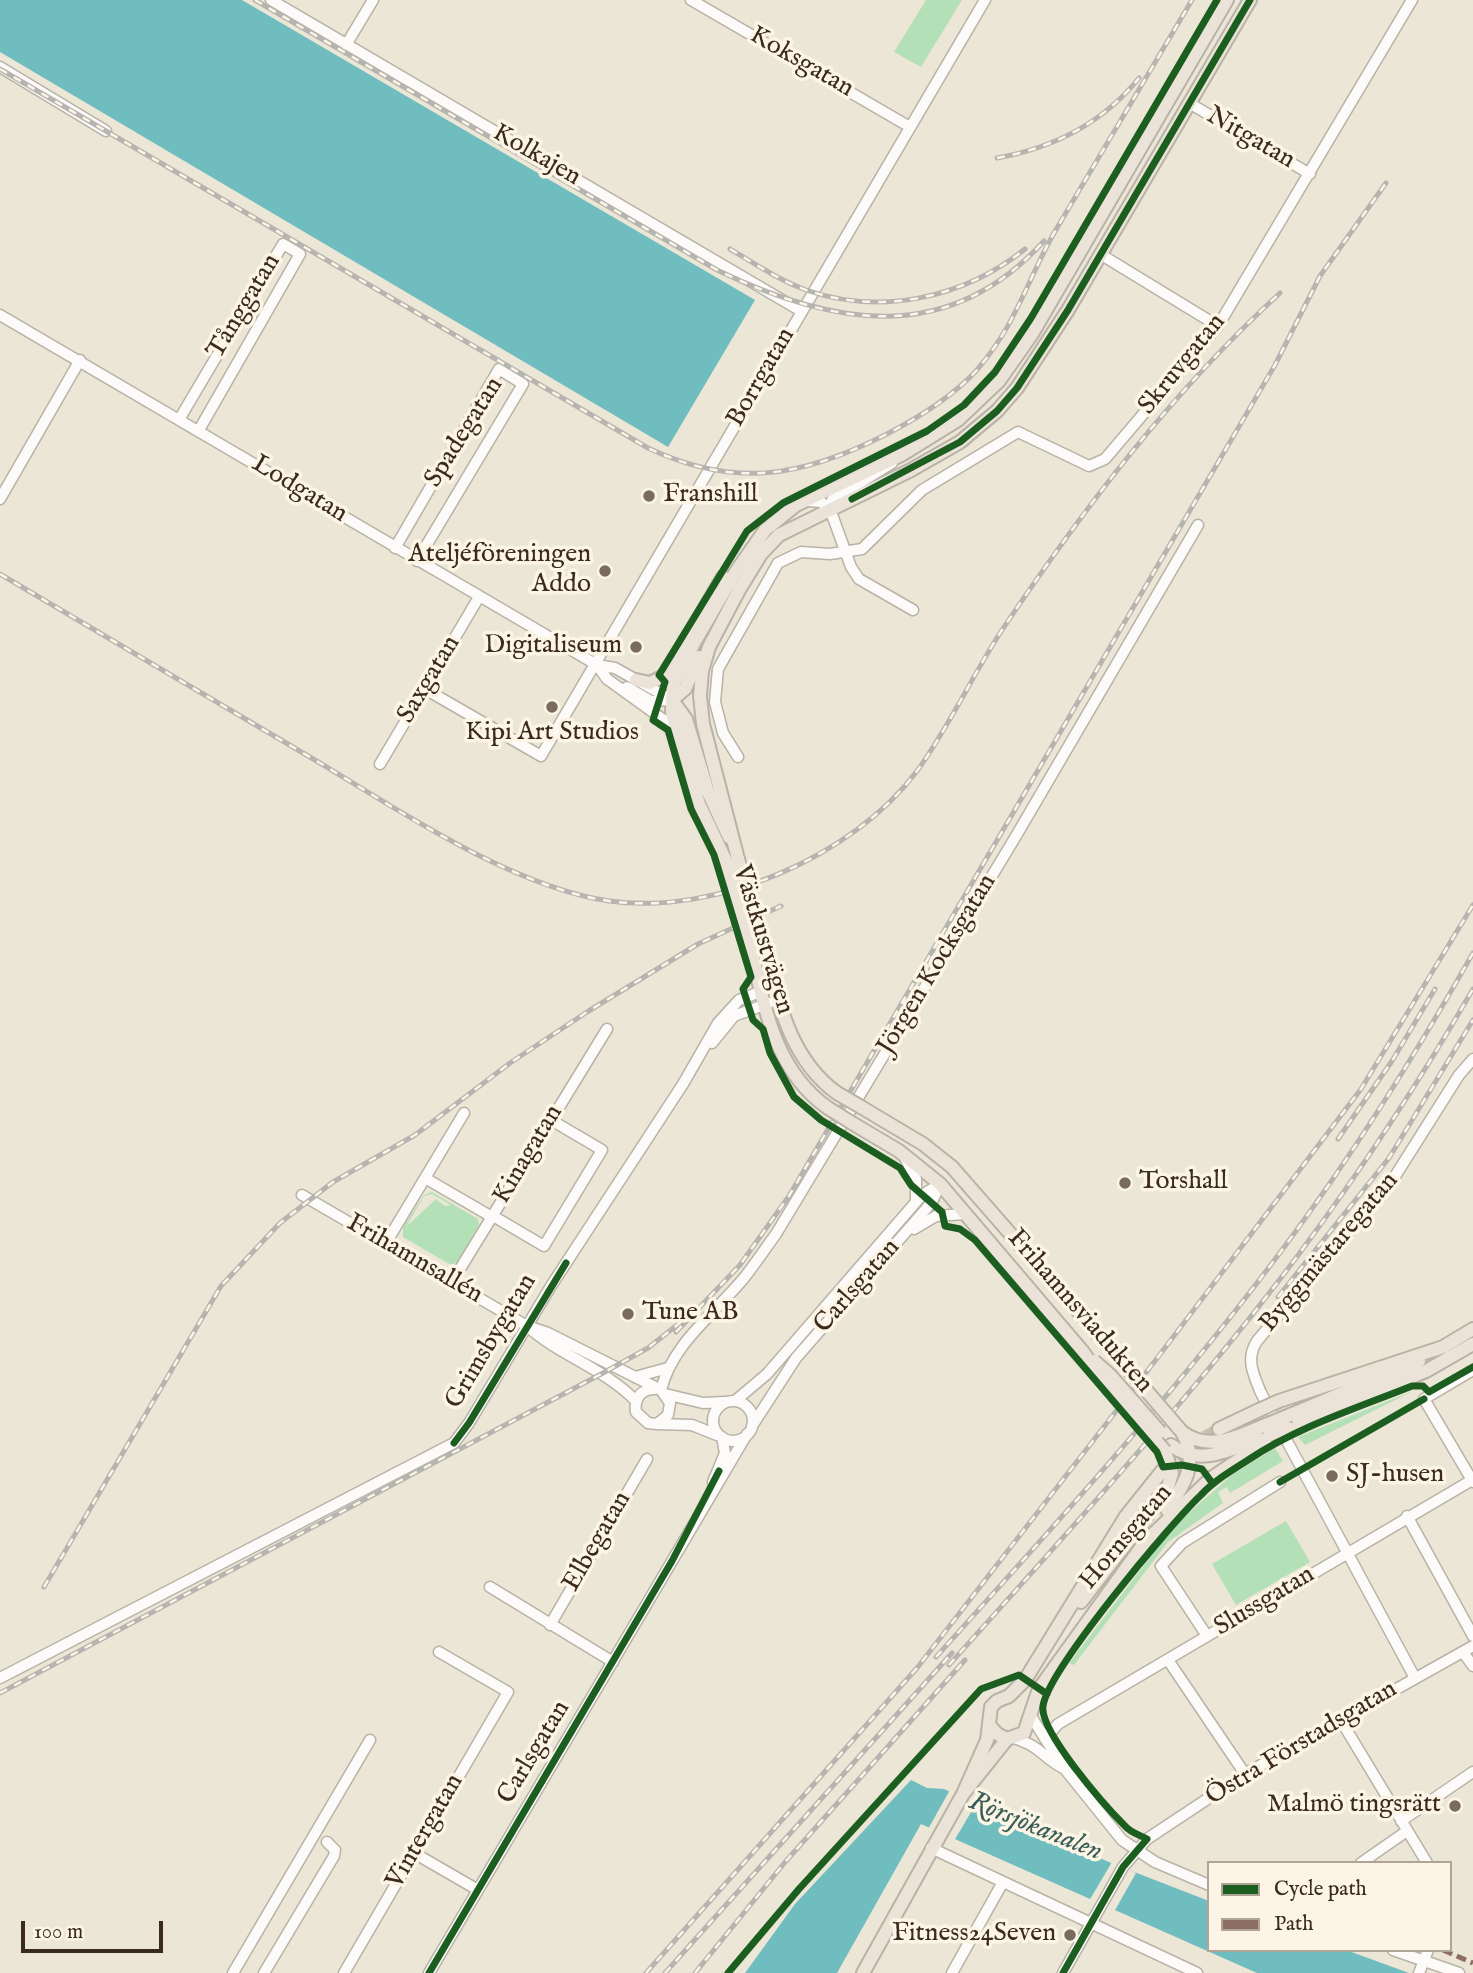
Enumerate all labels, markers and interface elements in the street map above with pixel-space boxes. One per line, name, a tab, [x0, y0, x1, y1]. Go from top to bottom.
street label: Koksgatan	[743, 21, 859, 105]
street label: Nitgatan	[1200, 101, 1300, 177]
street label: Kolkajen	[486, 118, 586, 194]
street label: Tånggatan	[202, 249, 288, 365]
street label: Skruvgatan	[1133, 308, 1233, 422]
street label: Borrgatan	[721, 323, 803, 433]
street label: Spadegatan	[419, 372, 511, 494]
street label: Lodgatan	[246, 449, 352, 531]
place label: Franshill	[663, 480, 758, 512]
marker: Franshill	[641, 488, 657, 504]
place label: Ateljéföreningen Addo	[408, 540, 591, 602]
marker: Ateljéföreningen Addo	[597, 563, 613, 579]
street label: Saxgatan	[392, 631, 468, 729]
place label: Digitaliseum	[484, 631, 622, 663]
marker: Digitaliseum	[628, 639, 644, 655]
marker: Kipi Art Studios	[544, 699, 560, 715]
place label: Kipi Art Studios	[465, 718, 639, 750]
street label: Västkustvägen	[725, 862, 799, 1018]
street label: Jörgen Kocksgatan	[872, 869, 1004, 1061]
street label: Kinagatan	[487, 1100, 571, 1210]
place label: Torshall	[1139, 1167, 1228, 1199]
street label: Byggmästaregatan	[1254, 1167, 1406, 1339]
marker: Torshall	[1117, 1175, 1133, 1191]
street label: Frihamnsallén	[340, 1209, 488, 1311]
street label: Frihamnsviadukten	[999, 1224, 1159, 1400]
street label: Carlsgatan	[809, 1233, 907, 1341]
street label: Grimsbygatan	[440, 1269, 544, 1415]
place label: Tune AB	[642, 1298, 738, 1330]
marker: Tune AB	[620, 1306, 636, 1322]
place label: SJ-husen	[1346, 1460, 1444, 1492]
marker: SJ-husen	[1324, 1468, 1340, 1484]
street label: Hornsgatan	[1074, 1479, 1180, 1597]
street label: Elbegatan	[557, 1486, 639, 1598]
street label: Slussgatan	[1209, 1560, 1321, 1644]
street label: Östra Förstadsgatan	[1201, 1675, 1403, 1813]
street label: Carlsgatan	[492, 1696, 578, 1810]
street label: Vintergatan	[381, 1769, 471, 1895]
water label: Rörsjökanalen	[963, 1786, 1107, 1870]
place label: Malmö tingsrätt	[1267, 1790, 1441, 1822]
marker: Malmö tingsrätt	[1447, 1798, 1463, 1814]
legend	[1207, 1861, 1452, 1952]
text: Cycle path	[1274, 1876, 1367, 1903]
scale bar	[24, 1906, 166, 1950]
text: Path	[1274, 1911, 1313, 1938]
text: 100 m	[34, 1919, 83, 1946]
place label: Fitness24Seven	[892, 1919, 1056, 1951]
marker: Fitness24Seven	[1062, 1927, 1078, 1943]

